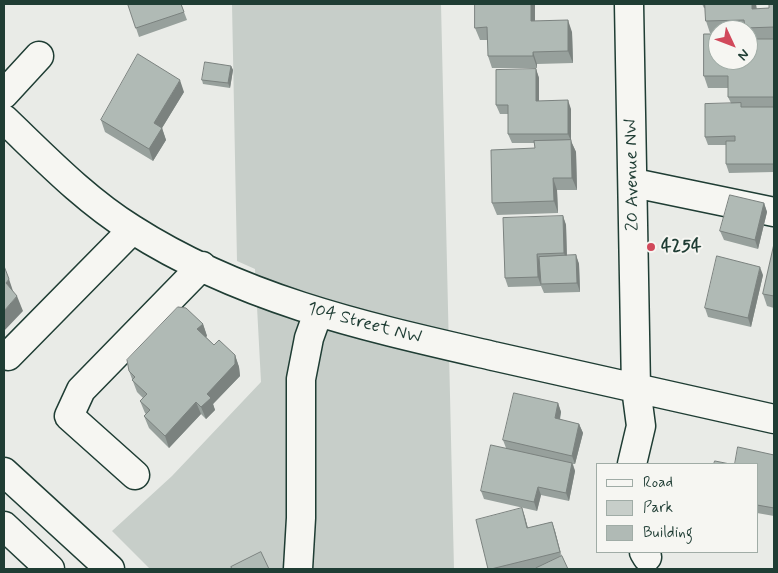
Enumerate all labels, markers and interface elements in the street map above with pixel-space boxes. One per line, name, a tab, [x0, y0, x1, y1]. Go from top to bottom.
north arrow	[708, 20, 758, 70]
text: N	[733, 45, 753, 64]
street label: 20 Avenue NW	[621, 119, 645, 231]
place label: 4254	[661, 236, 701, 258]
marker: 4254	[645, 241, 657, 253]
street label: 104 Street NW	[305, 298, 423, 350]
legend	[596, 463, 758, 553]
text: Road	[643, 473, 673, 493]
text: Park	[643, 498, 673, 518]
text: Building	[643, 523, 693, 543]

